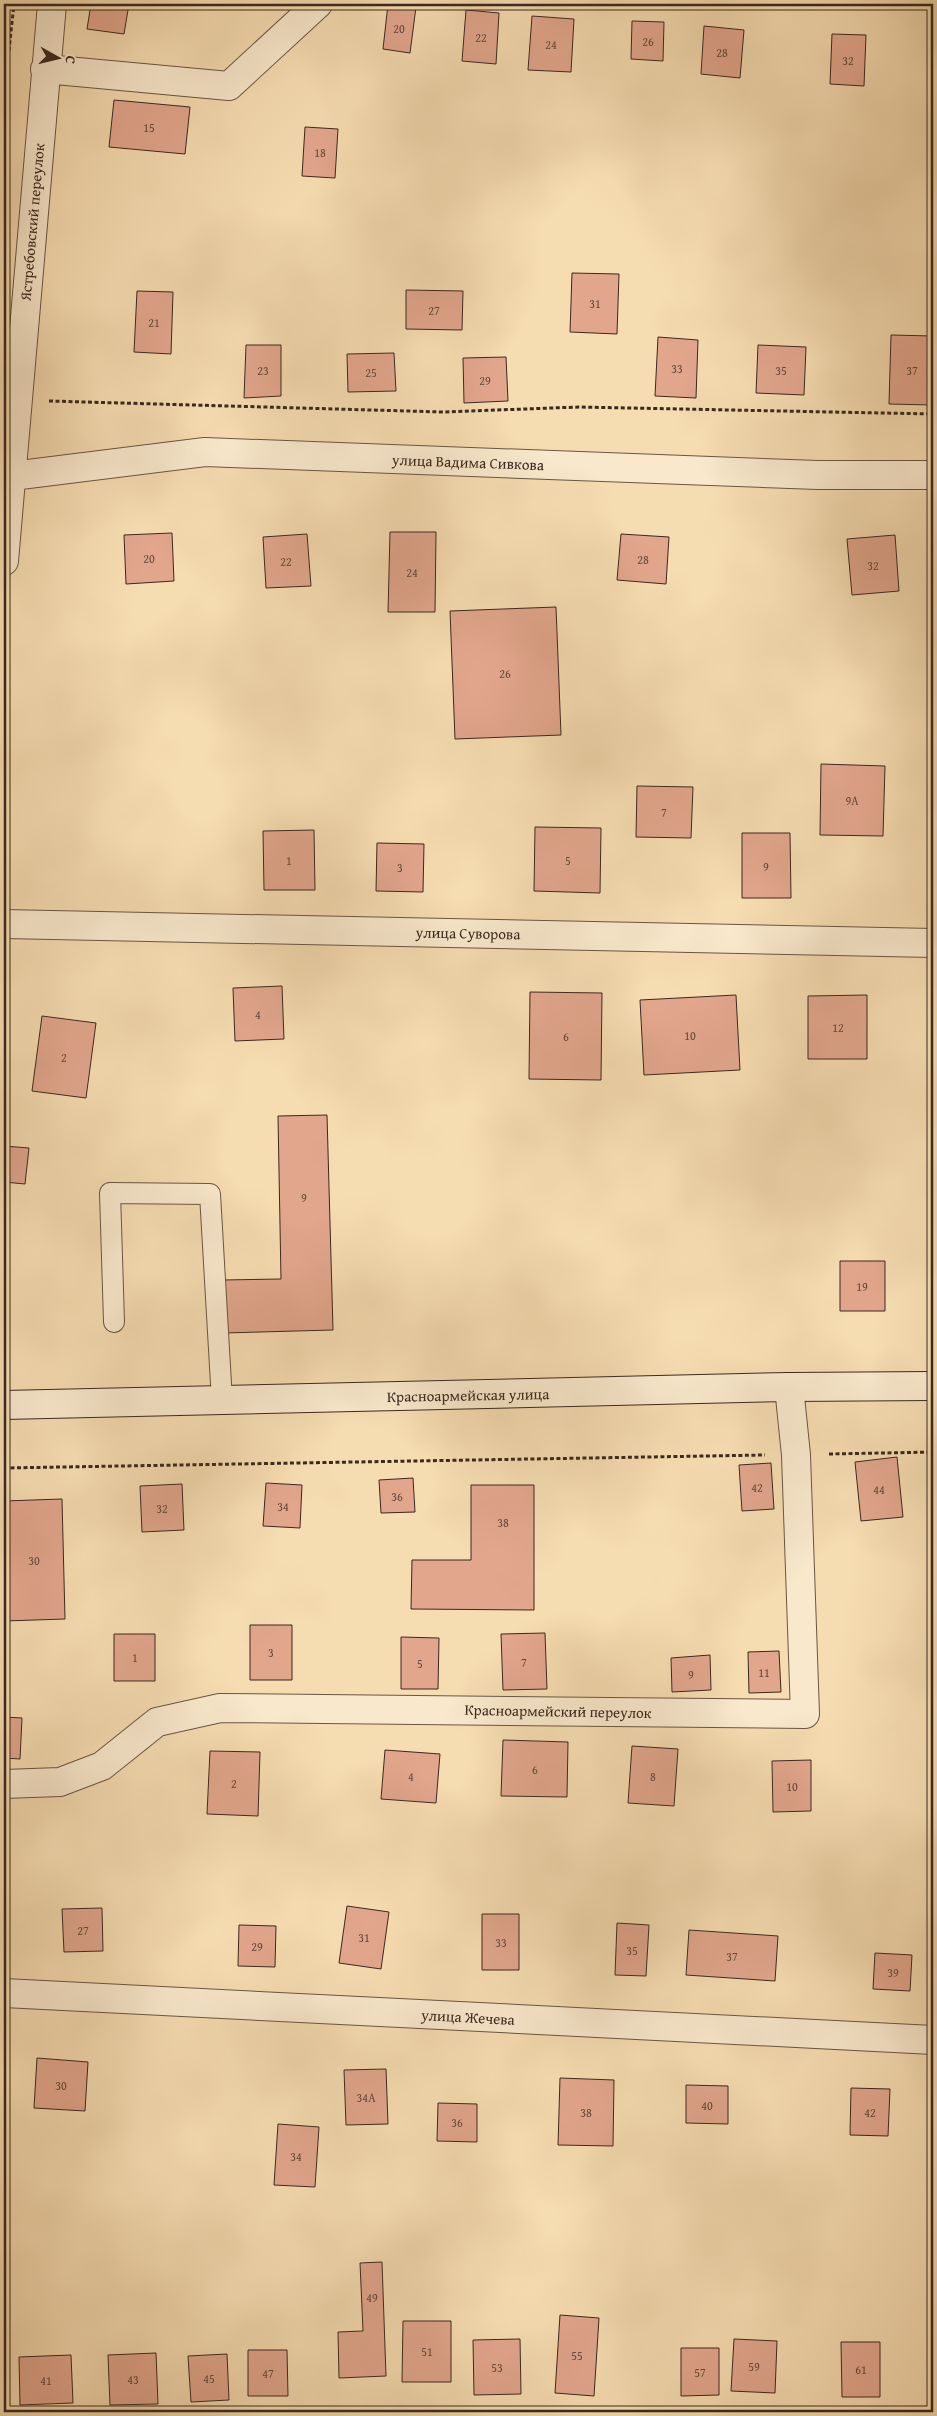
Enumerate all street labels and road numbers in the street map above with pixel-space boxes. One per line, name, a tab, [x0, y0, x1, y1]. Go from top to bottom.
street label: Ястребовский переулок	[15, 142, 49, 303]
street label: улица Вадима Сивкова	[391, 449, 545, 475]
street label: улица Суворова	[414, 922, 521, 944]
street label: Красноармейская улица	[387, 1383, 550, 1407]
street label: Красноармейский переулок	[464, 1699, 652, 1723]
street label: улица Жечева	[420, 2004, 516, 2030]

